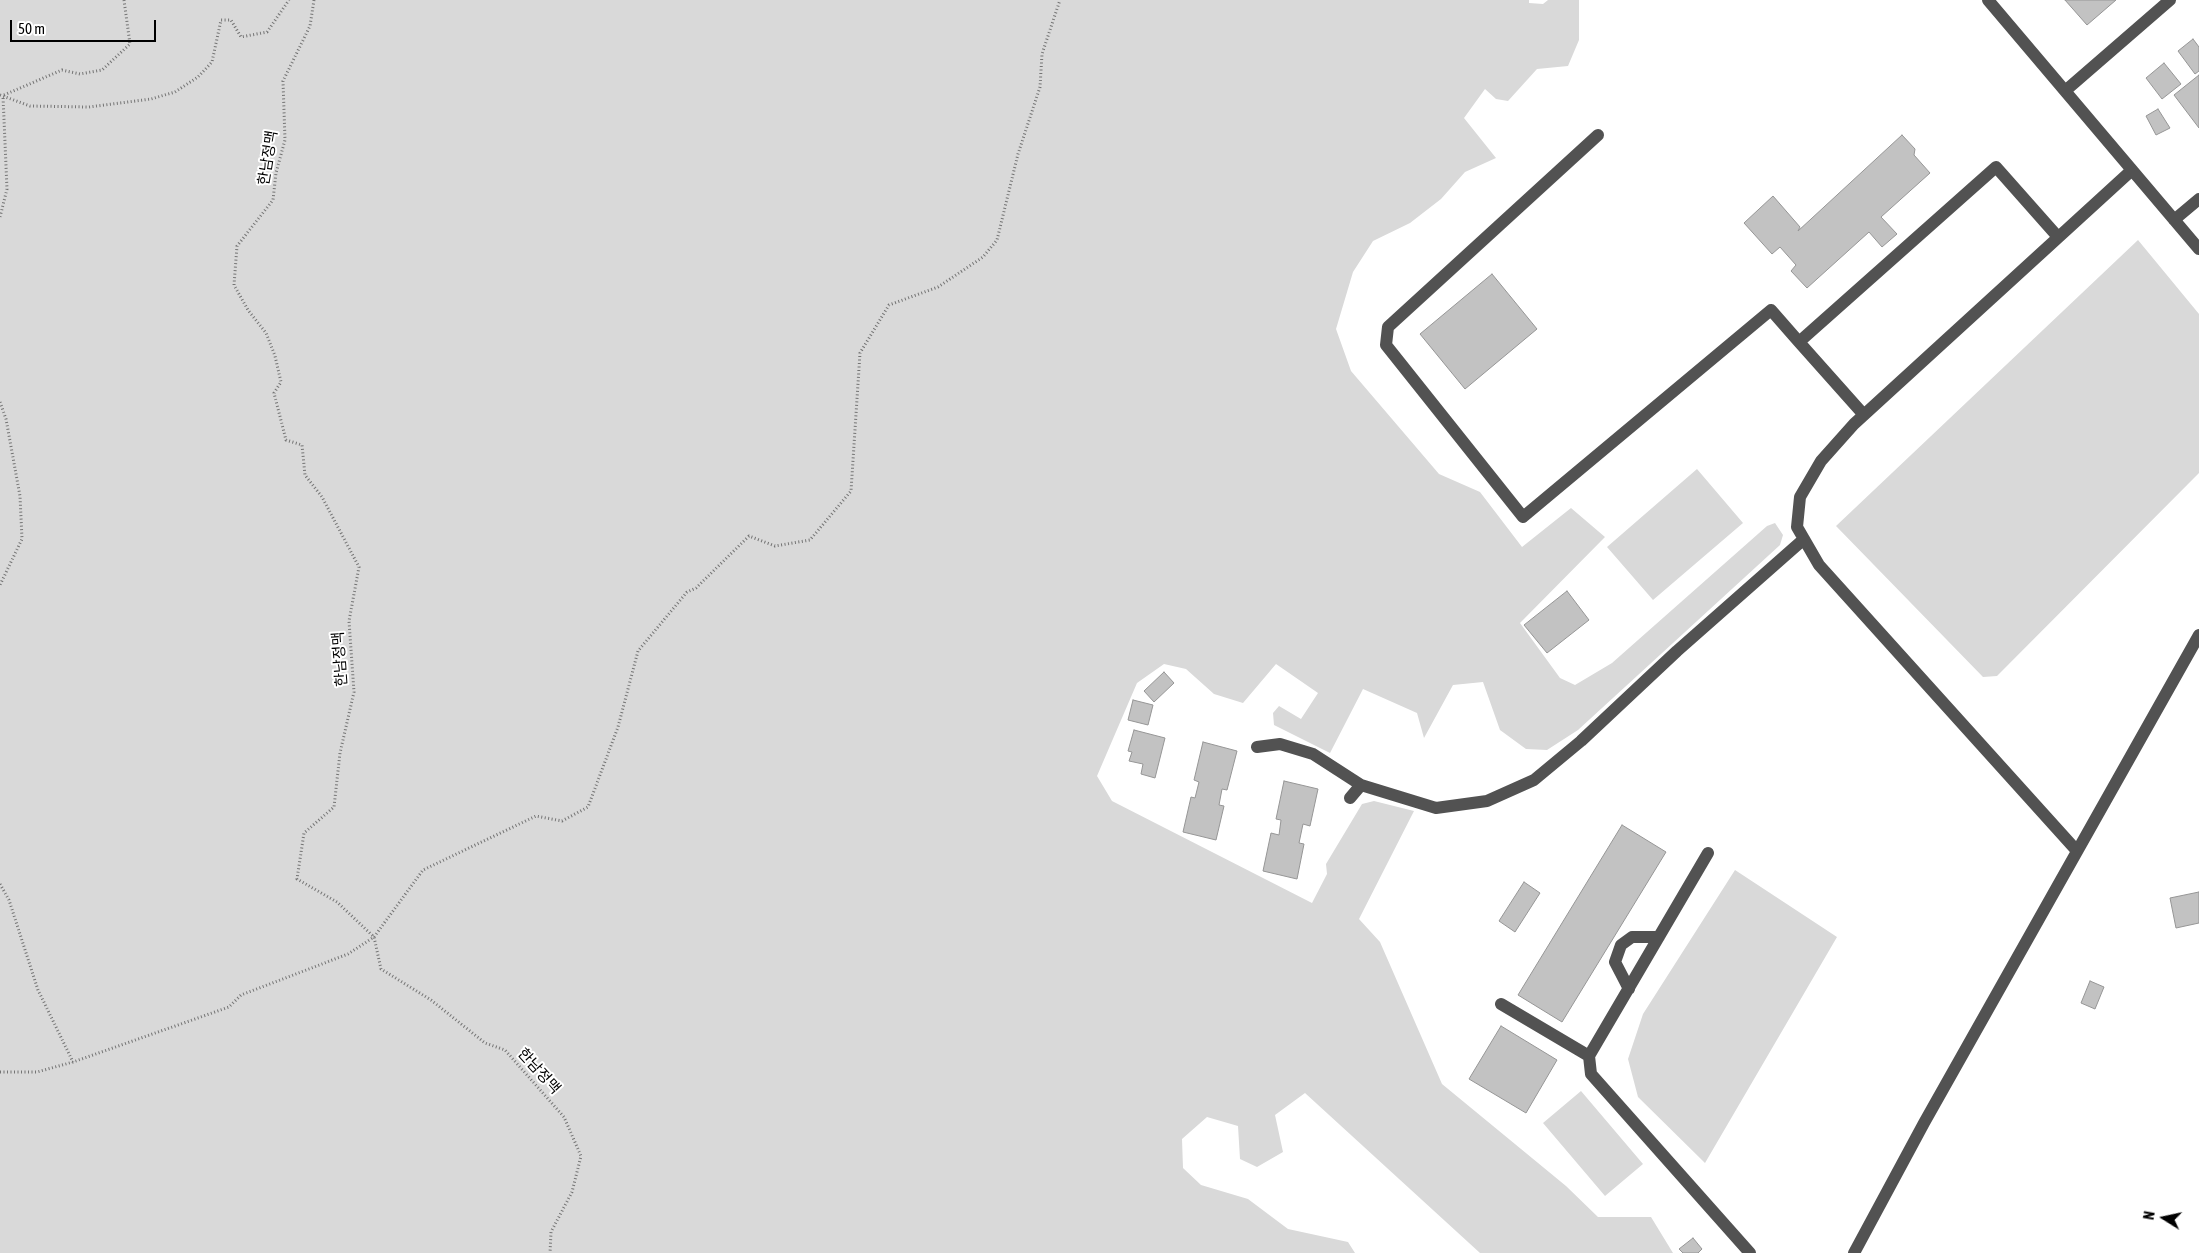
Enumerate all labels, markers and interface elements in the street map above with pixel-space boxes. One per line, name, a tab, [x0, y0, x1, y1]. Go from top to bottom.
scale bar	[12, 10, 159, 42]
text: 50 m	[18, 20, 45, 37]
street label: 한남정맥	[255, 129, 281, 187]
street label: 한남정맥	[329, 631, 351, 687]
street label: 한남정맥	[514, 1044, 564, 1098]
north arrow	[2139, 1193, 2189, 1243]
text: N	[2141, 1210, 2158, 1221]

